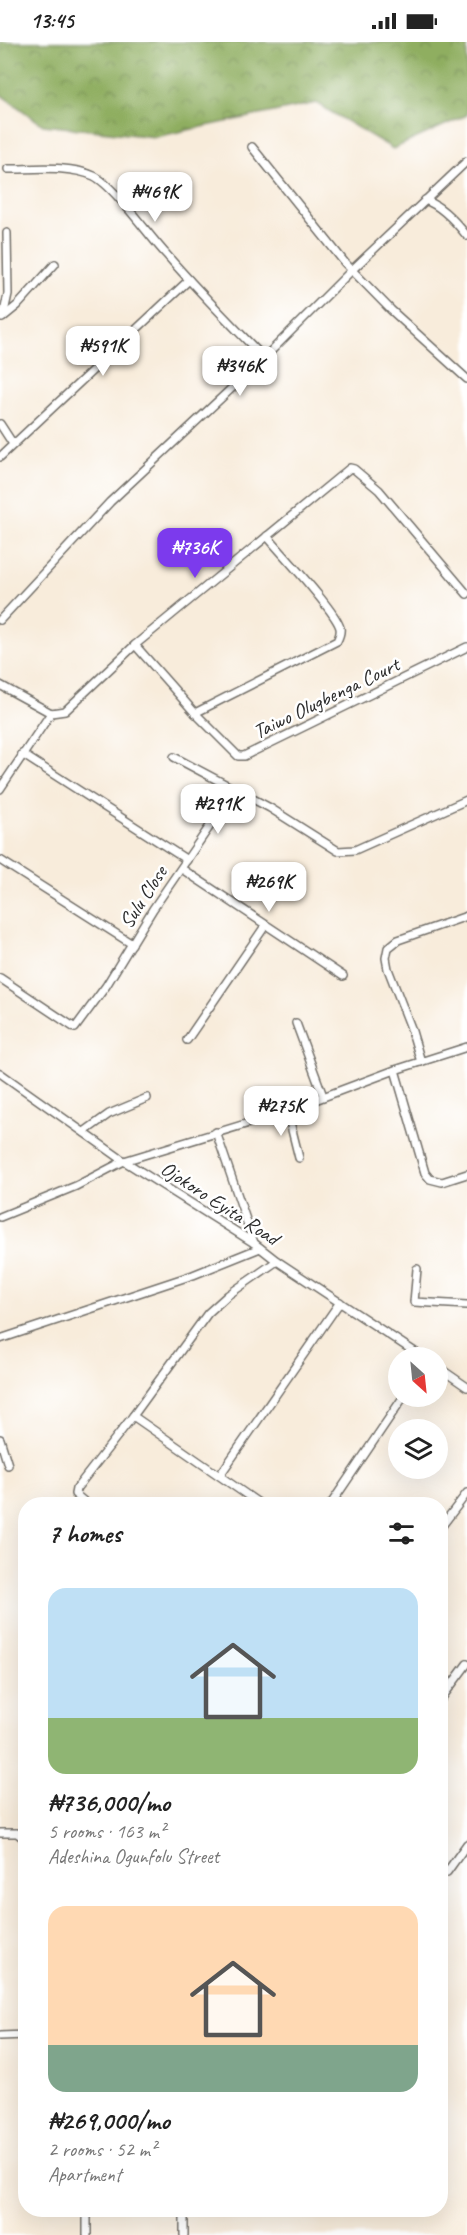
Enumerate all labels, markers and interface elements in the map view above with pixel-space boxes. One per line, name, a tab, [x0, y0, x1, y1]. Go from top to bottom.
text: 13:45	[30, 7, 74, 35]
pin: ₦469K	[113, 172, 197, 223]
text: ₦469K	[131, 179, 179, 204]
pin: ₦591K	[61, 326, 145, 377]
text: ₦591K	[80, 333, 126, 358]
pin: ₦346K	[198, 346, 282, 397]
text: ₦346K	[216, 353, 264, 378]
pin: ₦736K	[153, 528, 237, 579]
text: ₦736K	[171, 535, 219, 560]
street label: Taiwo Olugbenga Court	[249, 650, 405, 745]
pin: ₦291K	[176, 784, 260, 835]
text: ₦291K	[195, 791, 241, 816]
street label: Sulu Close	[113, 859, 174, 933]
pin: ₦269K	[227, 862, 311, 913]
text: ₦269K	[245, 869, 293, 894]
pin: ₦275K	[239, 1086, 323, 1137]
text: ₦275K	[258, 1093, 304, 1118]
street label: Ojokoro Eyita Road	[156, 1155, 286, 1252]
north arrow	[388, 1347, 448, 1407]
map controls	[388, 1347, 448, 1479]
button: layers	[388, 1419, 448, 1479]
text: 7 homes	[48, 1517, 121, 1550]
icon: filters	[385, 1517, 418, 1550]
icon: home	[179, 1627, 287, 1735]
text: ₦736,000/mo	[48, 1786, 170, 1819]
text: 5 rooms · 163 m²	[48, 1819, 165, 1844]
text: Adeshina Ogunfolu Street	[48, 1844, 219, 1869]
icon: home	[179, 1945, 287, 2053]
text: ₦269,000/mo	[48, 2104, 170, 2137]
text: 2 rooms · 52 m²	[48, 2137, 156, 2162]
text: Apartment	[48, 2162, 121, 2187]

